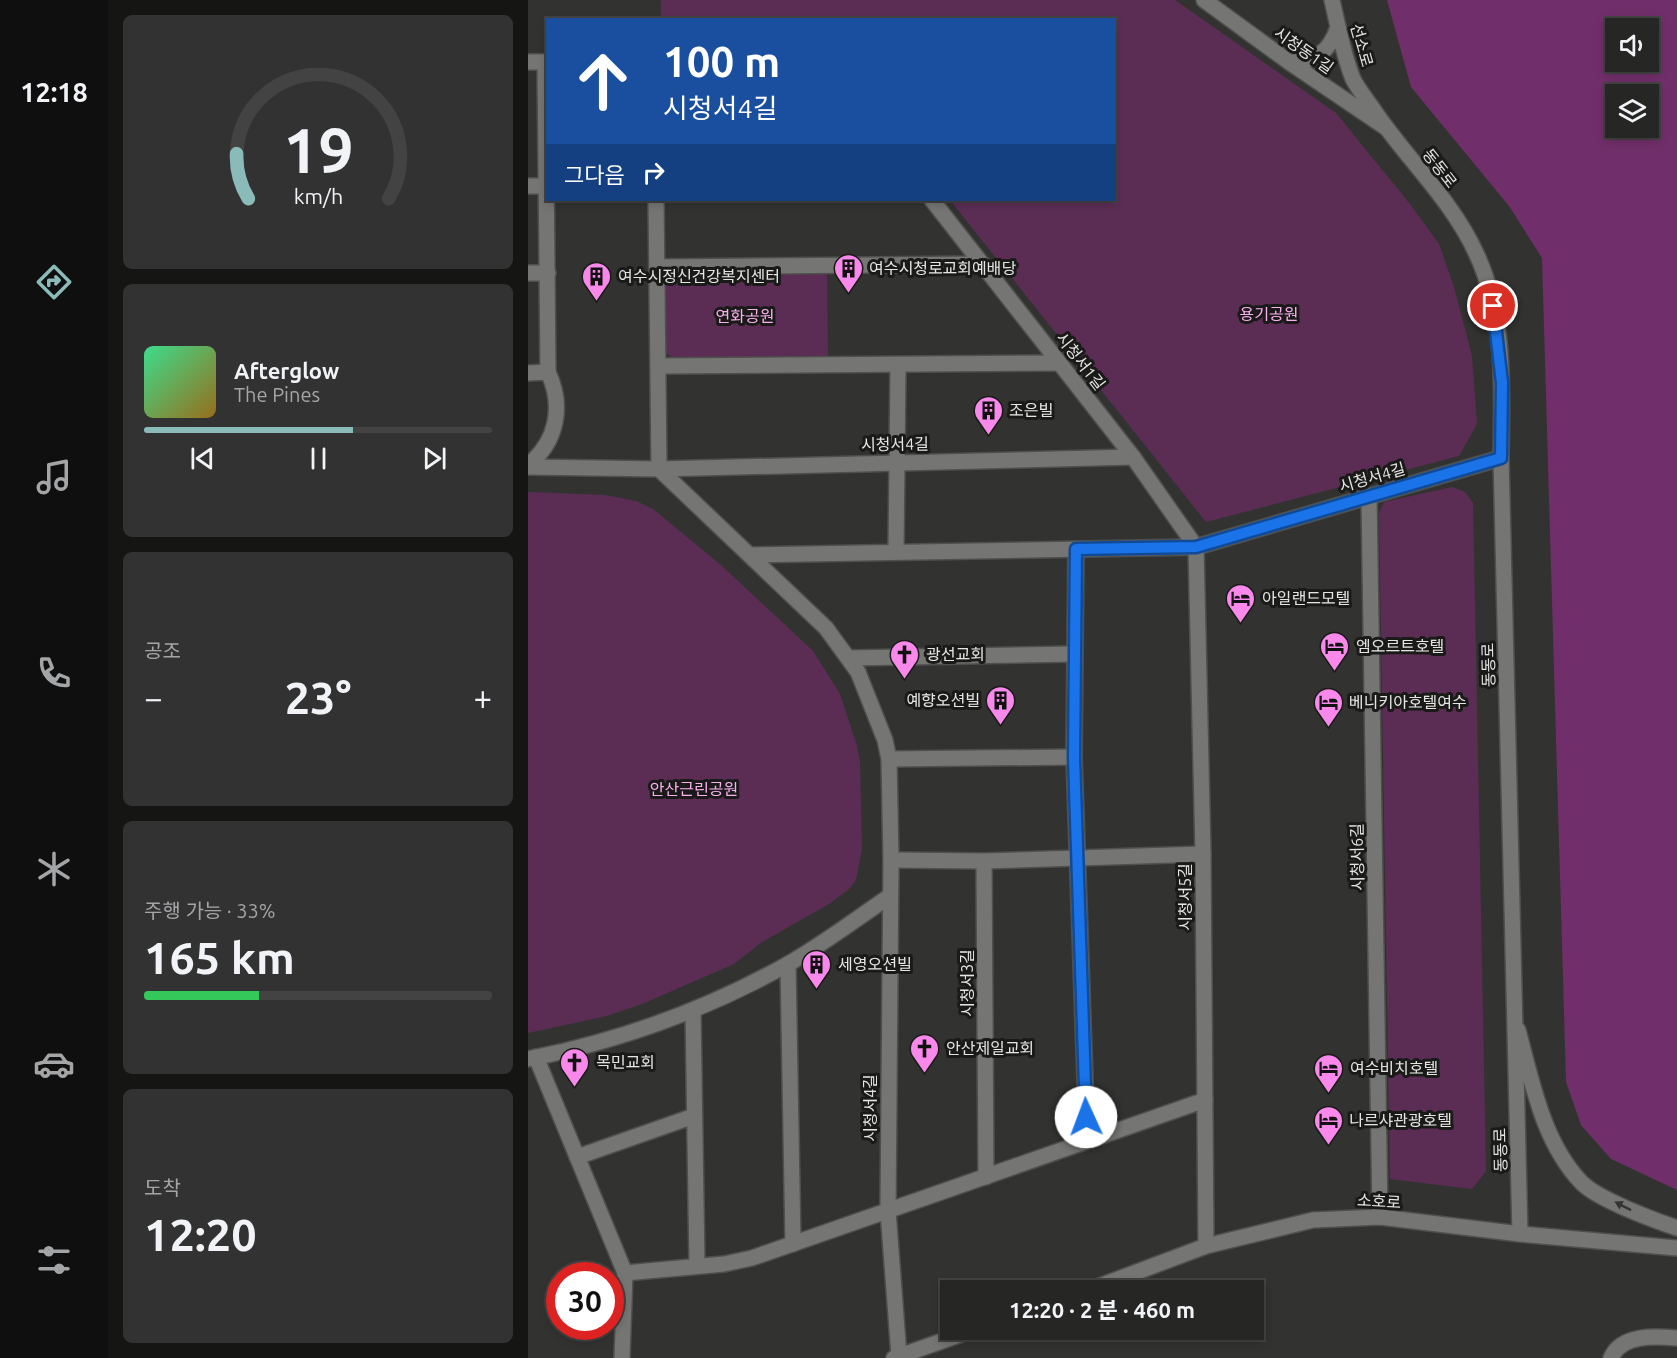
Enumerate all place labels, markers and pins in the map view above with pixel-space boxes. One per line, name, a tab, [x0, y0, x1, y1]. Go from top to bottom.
building icon: 여수시청로교회예배당	[832, 252, 864, 294]
place label: 여수시청로교회예배당	[869, 259, 1016, 277]
building icon: 여수시정신건강복지센터	[581, 260, 613, 302]
place label: 여수시정신건강복지센터	[618, 267, 780, 285]
pin	[1467, 280, 1518, 331]
building icon: 조은빌	[972, 394, 1004, 436]
place label: 조은빌	[1009, 401, 1053, 419]
hotel icon: 아일랜드모텔	[1225, 582, 1257, 624]
place label: 아일랜드모텔	[1262, 589, 1350, 607]
hotel icon: 엠오르트호텔	[1319, 630, 1351, 672]
place label: 엠오르트호텔	[1356, 637, 1444, 655]
church icon: 광선교회	[889, 638, 921, 680]
place label: 광선교회	[926, 645, 985, 663]
building icon: 예향오션빌	[985, 684, 1017, 726]
hotel icon: 베니키아호텔여수	[1312, 686, 1344, 728]
place label: 예향오션빌	[906, 691, 980, 709]
place label: 베니키아호텔여수	[1349, 693, 1467, 711]
building icon: 세영오션빌	[801, 948, 833, 990]
place label: 세영오션빌	[838, 955, 912, 973]
church icon: 안산제일교회	[909, 1032, 941, 1074]
place label: 안산제일교회	[946, 1039, 1034, 1057]
church icon: 목민교회	[559, 1046, 591, 1088]
hotel icon: 여수비치호텔	[1313, 1052, 1345, 1094]
place label: 목민교회	[596, 1053, 655, 1071]
place label: 여수비치호텔	[1350, 1059, 1438, 1077]
hotel icon: 나르샤관광호텔	[1312, 1104, 1344, 1146]
place label: 나르샤관광호텔	[1349, 1111, 1452, 1129]

